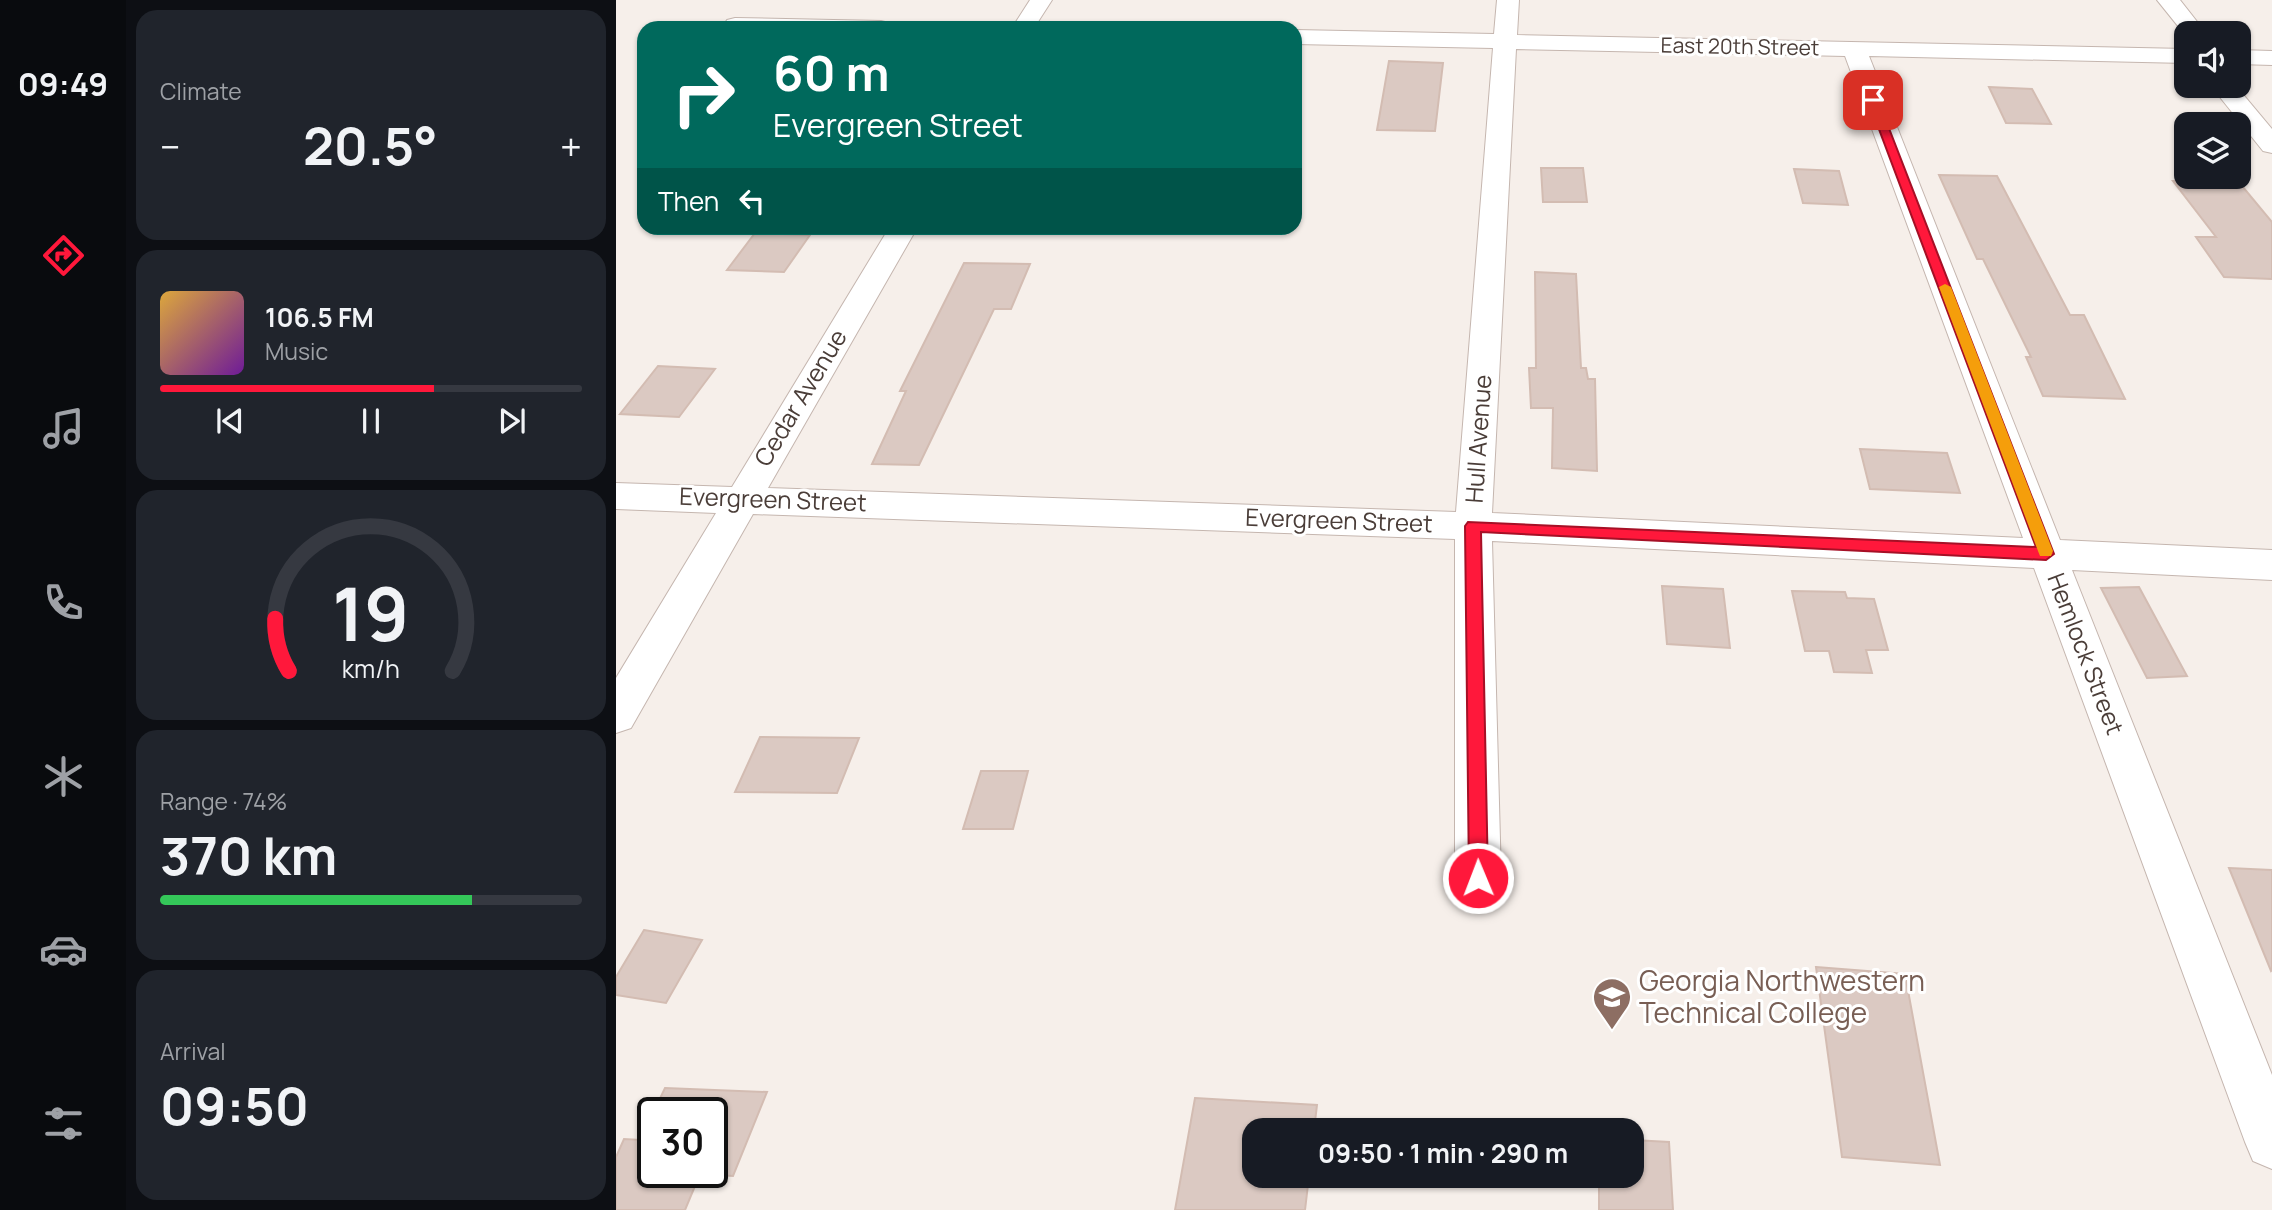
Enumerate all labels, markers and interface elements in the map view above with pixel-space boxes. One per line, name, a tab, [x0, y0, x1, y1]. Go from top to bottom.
map controls	[2174, 21, 2251, 189]
button: sound	[2174, 21, 2251, 98]
street label: East 20th Street	[1660, 31, 1820, 61]
text: 60 m	[773, 39, 890, 106]
icon: right	[658, 49, 749, 140]
text: 09:49	[18, 62, 108, 106]
pin	[1843, 70, 1903, 130]
text: Climate	[160, 75, 242, 107]
icon: arrive	[1854, 81, 1892, 119]
text: Evergreen Street	[773, 103, 1023, 147]
text: 20.5°	[303, 110, 438, 181]
button: layers	[2174, 112, 2251, 189]
text: −	[160, 120, 181, 172]
text: +	[560, 120, 582, 172]
icon: left	[733, 182, 771, 220]
text: Then	[658, 183, 719, 219]
icon: directions	[39, 231, 88, 280]
text: 106.5 FM	[265, 299, 374, 335]
street label: Cedar Avenue	[746, 323, 854, 472]
text: Music	[265, 335, 328, 367]
street label: Hull Avenue	[1457, 373, 1498, 504]
icon: previous	[211, 402, 249, 440]
icon: pause	[352, 402, 390, 440]
icon: next	[493, 402, 531, 440]
icon: music	[39, 404, 88, 453]
street label: Evergreen Street	[679, 479, 867, 518]
street label: Evergreen Street	[1245, 500, 1433, 539]
text: 19	[332, 563, 410, 663]
street label: Hemlock Street	[2040, 568, 2132, 739]
icon: phone	[39, 578, 88, 627]
text: km/h	[342, 651, 400, 686]
icon: climate	[39, 752, 88, 801]
text: Range · 74%	[160, 785, 287, 817]
text: 370 km	[160, 820, 337, 891]
position arrow	[1441, 841, 1515, 915]
icon: car	[39, 925, 88, 974]
place label: Georgia Northwestern Technical College	[1639, 961, 1925, 1031]
school or university icon: Georgia Northwestern Technical College	[1591, 976, 1633, 1031]
text: Arrival	[160, 1035, 226, 1067]
text: 09:50	[160, 1070, 309, 1141]
speed limit sign: 30	[637, 1097, 728, 1188]
icon: filters	[39, 1099, 88, 1148]
text: 09:50 · 1 min · 290 m	[1318, 1135, 1568, 1171]

